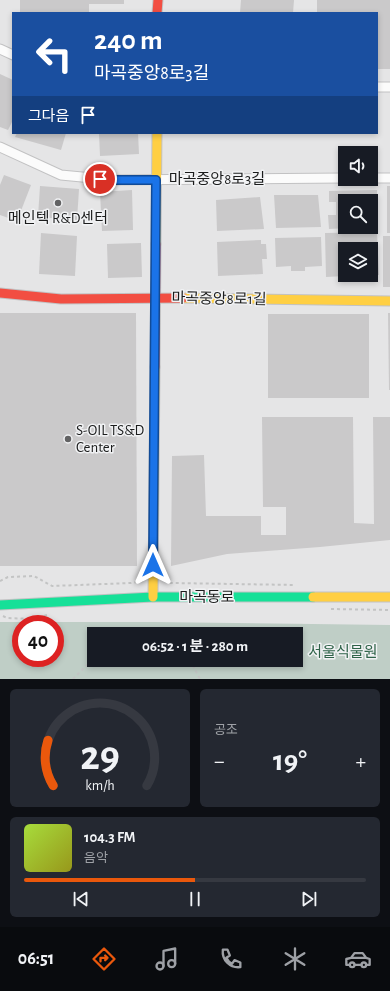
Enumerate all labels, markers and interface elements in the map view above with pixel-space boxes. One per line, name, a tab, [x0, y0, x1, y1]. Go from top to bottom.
text: 240 m	[94, 27, 163, 55]
icon: left	[28, 28, 80, 80]
text: 마곡중앙8로3길	[94, 65, 209, 83]
icon: arrive	[77, 104, 99, 126]
text: 그다음	[28, 109, 69, 124]
map controls	[338, 146, 378, 282]
button: sound	[338, 146, 378, 186]
pin	[83, 162, 117, 196]
icon: arrive	[89, 168, 111, 190]
street label: 마곡중앙8로3길	[169, 171, 265, 187]
button: search	[338, 194, 378, 234]
marker: 메인텍 R&D센터	[53, 198, 63, 208]
place label: 메인텍 R&D센터	[8, 210, 108, 226]
button: layers	[338, 242, 378, 282]
street label: 마곡중앙8로1길	[171, 290, 267, 307]
place label: S-OIL TS&D Center	[76, 423, 145, 455]
marker: S-OIL TS&D Center	[63, 434, 73, 444]
position arrow	[132, 544, 174, 586]
street label: 마곡동로	[179, 589, 235, 605]
speed limit sign: 40	[12, 615, 64, 667]
text: 06:52 · 1 분 · 280 m	[142, 639, 248, 654]
park label: 서울식물원	[308, 644, 378, 660]
text: 공조	[214, 724, 238, 737]
text: 29	[80, 736, 120, 777]
text: 19°	[273, 746, 307, 776]
text: −	[214, 750, 225, 772]
text: +	[355, 750, 366, 772]
text: km/h	[85, 779, 115, 793]
text: 104.3 FM	[84, 830, 136, 845]
text: 음악	[84, 852, 108, 865]
icon: previous	[70, 888, 92, 910]
icon: pause	[184, 888, 206, 910]
icon: next	[298, 888, 320, 910]
icon: directions	[90, 945, 118, 973]
icon: music	[153, 945, 181, 973]
icon: phone	[217, 945, 245, 973]
icon: climate	[281, 945, 309, 973]
icon: car	[344, 945, 372, 973]
text: 06:51	[18, 950, 54, 968]

